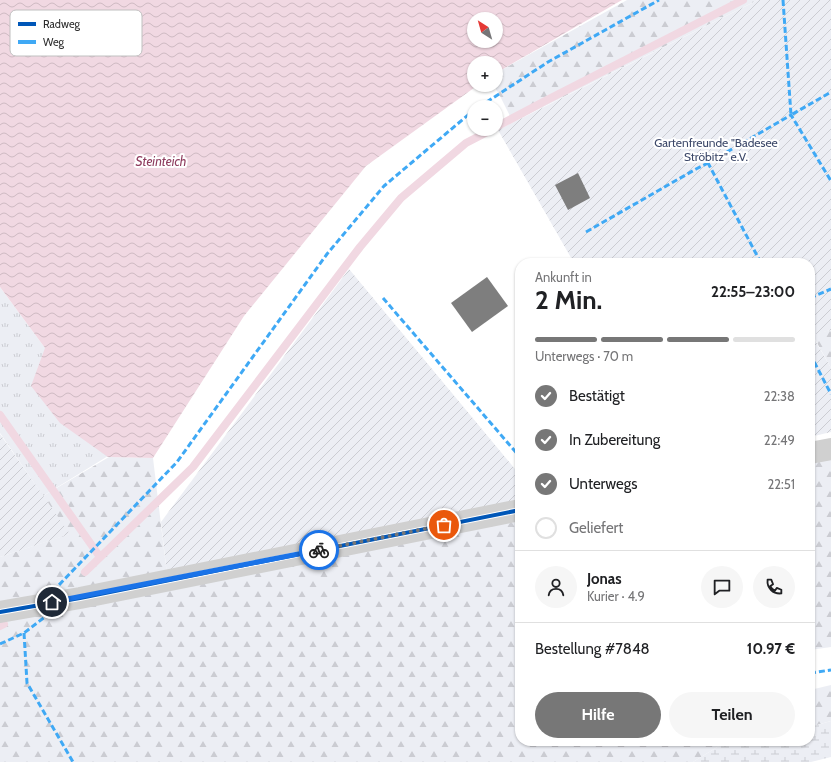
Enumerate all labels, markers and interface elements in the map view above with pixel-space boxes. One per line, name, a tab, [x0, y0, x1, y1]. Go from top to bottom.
legend	[10, 10, 142, 56]
north arrow	[467, 12, 503, 48]
map controls	[467, 12, 503, 136]
text: Radweg	[43, 17, 81, 31]
text: Weg	[43, 35, 65, 49]
button: +	[467, 56, 503, 92]
button: −	[467, 100, 503, 136]
park label: Gartenfreunde "Badesee Ströbitz" e.V.	[654, 135, 778, 164]
water label: Steinteich	[136, 153, 186, 169]
text: Ankunft in	[535, 269, 592, 285]
text: 22:55–23:00	[711, 283, 795, 301]
text: 2 Min.	[535, 284, 602, 316]
text: Unterwegs · 70 m	[535, 348, 633, 364]
icon: check	[535, 385, 557, 407]
text: Bestätigt	[569, 387, 625, 405]
text: 22:38	[764, 388, 795, 404]
icon: check	[535, 429, 557, 451]
text: In Zubereitung	[569, 431, 660, 449]
text: 22:49	[764, 432, 795, 448]
icon: check	[535, 473, 557, 495]
text: Unterwegs	[569, 475, 637, 493]
text: 22:51	[767, 476, 795, 492]
pin	[427, 508, 461, 542]
icon: bag	[433, 514, 455, 536]
text: Geliefert	[569, 519, 623, 537]
courier	[299, 530, 339, 570]
icon: bike	[308, 539, 330, 561]
button: person	[535, 566, 577, 608]
button: chat	[701, 566, 743, 608]
button: phone	[753, 566, 795, 608]
text: Jonas	[587, 570, 622, 588]
pin	[35, 585, 69, 619]
text: Kurier · 4.9	[587, 588, 645, 604]
icon: home	[41, 591, 63, 613]
text: Bestellung #7848	[535, 640, 650, 658]
text: 10.97 €	[747, 640, 795, 658]
button: Hilfe	[535, 692, 661, 738]
button: Teilen	[669, 692, 795, 738]

